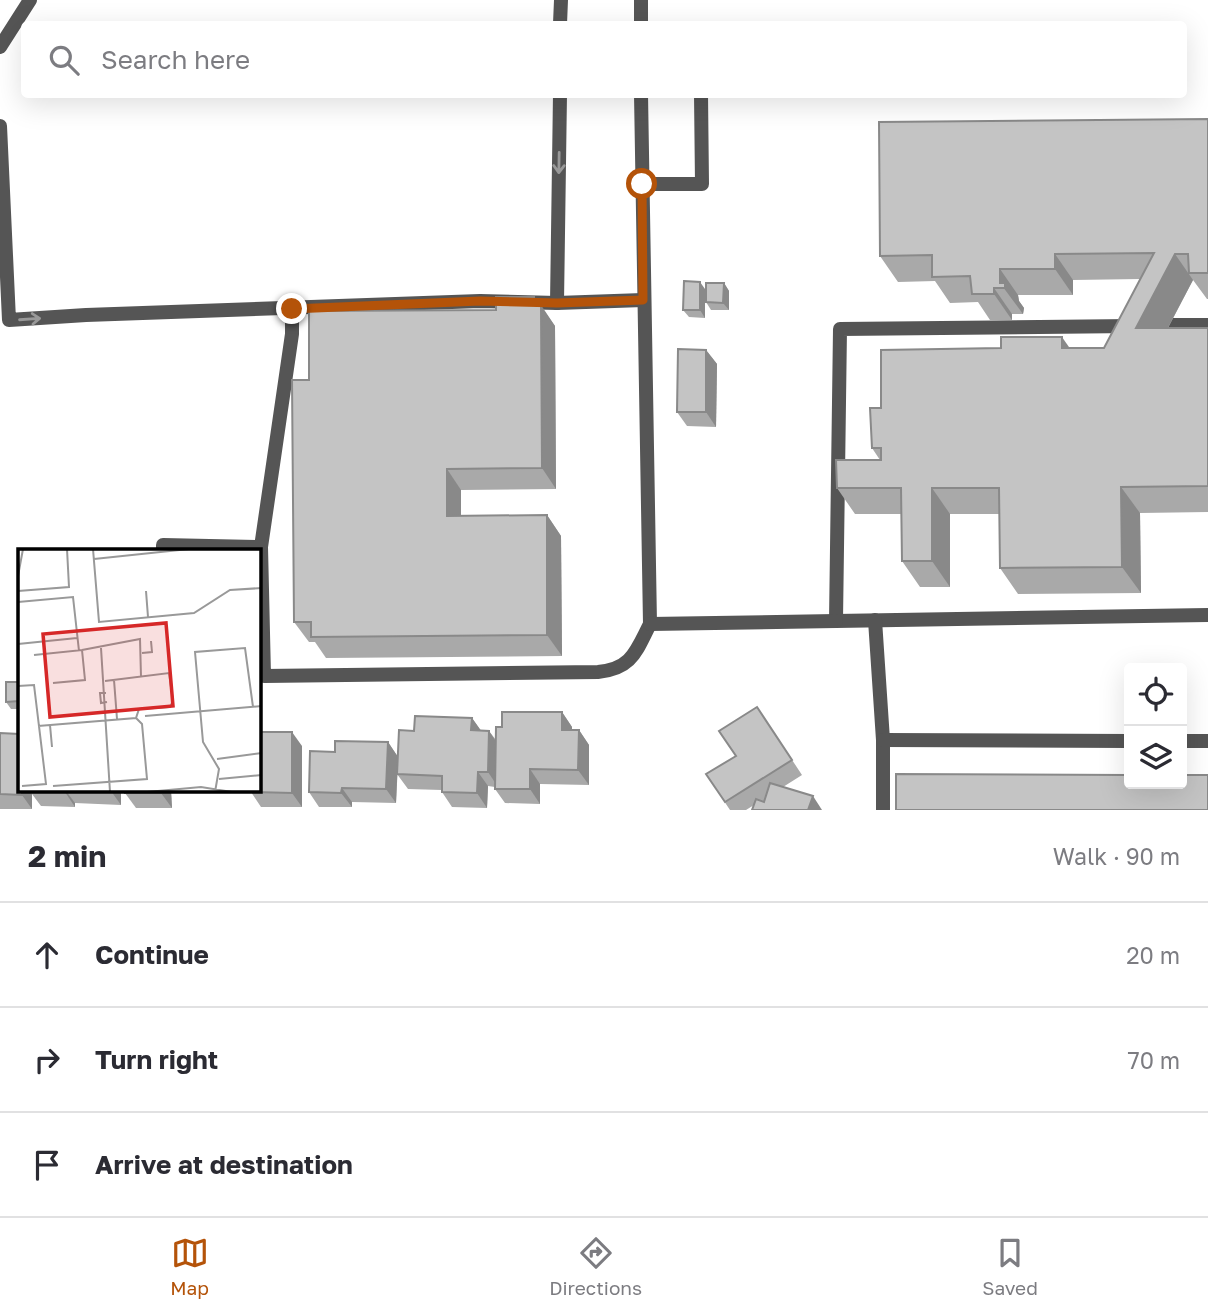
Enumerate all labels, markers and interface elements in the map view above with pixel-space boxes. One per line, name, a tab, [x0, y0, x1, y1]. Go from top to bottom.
search box	[21, 21, 1187, 98]
icon: search	[45, 41, 83, 79]
text: Search here	[101, 44, 250, 75]
one-way arrow	[552, 151, 566, 174]
route start	[626, 168, 657, 199]
route end	[276, 293, 307, 324]
one-way arrow	[19, 312, 42, 325]
inset map	[18, 549, 261, 792]
map controls	[1124, 663, 1187, 789]
button: locate	[1124, 663, 1187, 726]
button: layers	[1124, 726, 1187, 789]
text: 2 min	[28, 838, 106, 874]
text: Walk · 90 m	[1053, 842, 1180, 870]
icon: ahead	[28, 936, 66, 974]
text: Continue	[95, 939, 209, 970]
text: 20 m	[1126, 941, 1180, 969]
icon: right	[28, 1041, 66, 1079]
text: Turn right	[95, 1044, 218, 1075]
text: 70 m	[1127, 1046, 1180, 1074]
icon: arrive	[28, 1146, 66, 1184]
text: Arrive at destination	[95, 1149, 353, 1180]
tab: Map	[170, 1234, 209, 1299]
tab: Directions	[549, 1234, 642, 1299]
tab: Saved	[982, 1234, 1038, 1299]

